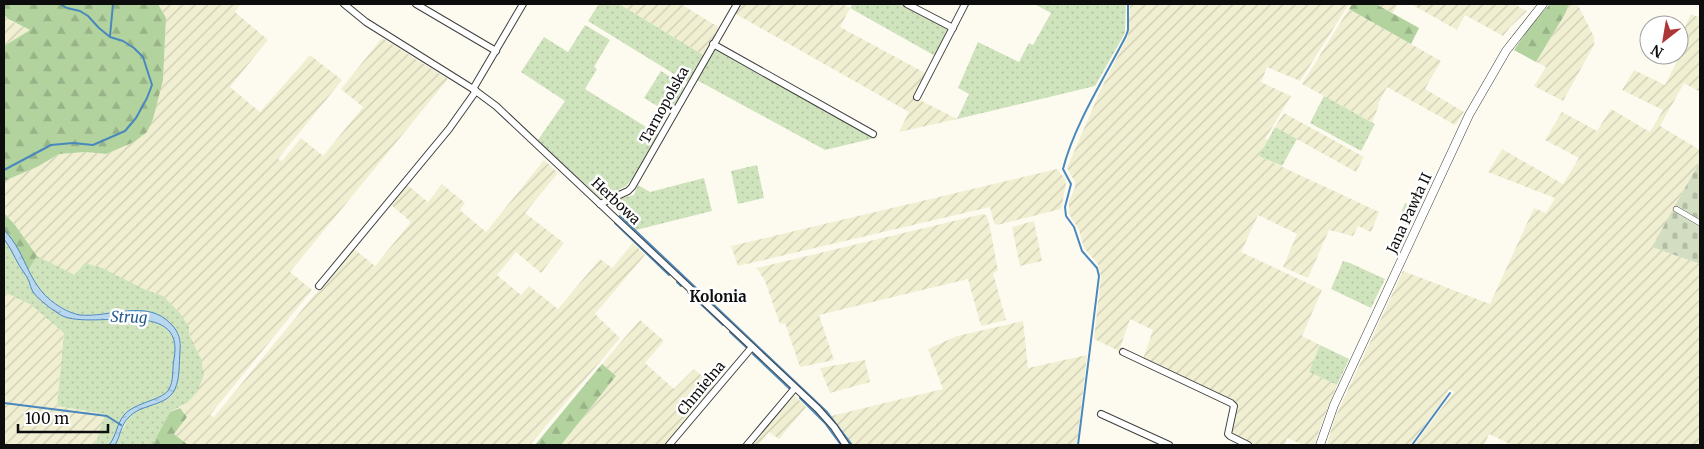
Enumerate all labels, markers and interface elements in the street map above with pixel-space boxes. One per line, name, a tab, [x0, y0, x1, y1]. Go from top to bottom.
north arrow	[1639, 15, 1689, 65]
text: N	[1648, 41, 1667, 62]
street label: Tarnopolska	[635, 63, 693, 147]
street label: Jana Pawła II	[1382, 170, 1435, 257]
street label: Herbowa	[588, 174, 645, 229]
district label: Kolonia	[689, 287, 747, 306]
water label: Strug	[110, 307, 148, 327]
street label: Chmielna	[673, 357, 729, 419]
scale bar	[18, 402, 108, 434]
text: 100 m	[25, 409, 69, 428]

